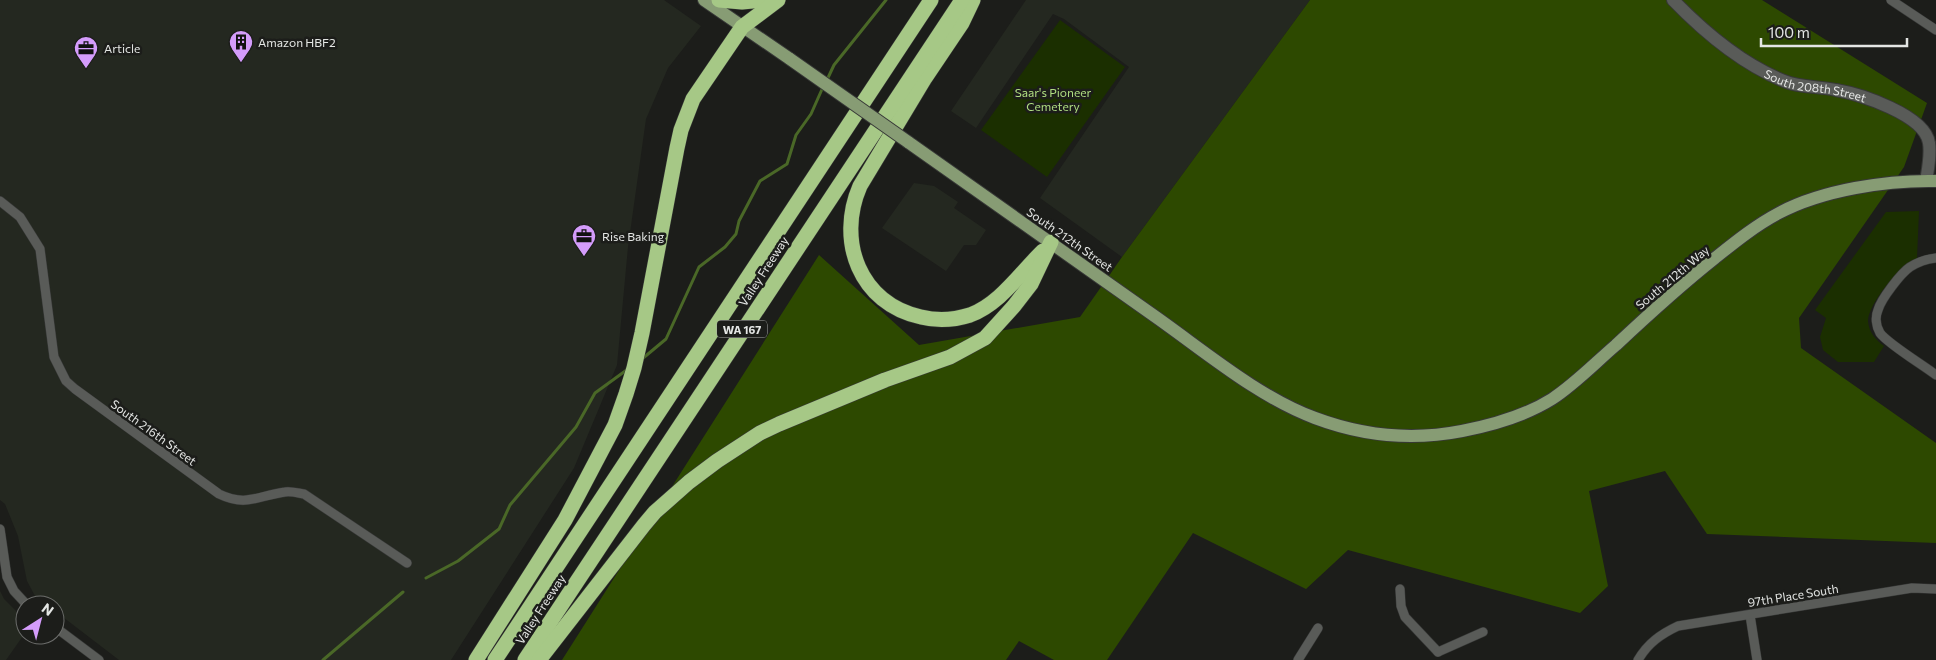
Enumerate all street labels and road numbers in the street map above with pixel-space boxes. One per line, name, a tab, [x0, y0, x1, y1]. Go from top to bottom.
street label: South 208th Street	[1762, 66, 1868, 105]
street label: South 212th Street	[1024, 204, 1116, 274]
street label: Valley Freeway	[735, 234, 791, 308]
street label: South 212th Way	[1632, 242, 1712, 312]
road number: WA 167	[717, 320, 767, 338]
street label: South 216th Street	[109, 396, 199, 468]
street label: Valley Freeway	[512, 572, 568, 646]
street label: 97th Place South	[1747, 581, 1839, 609]

